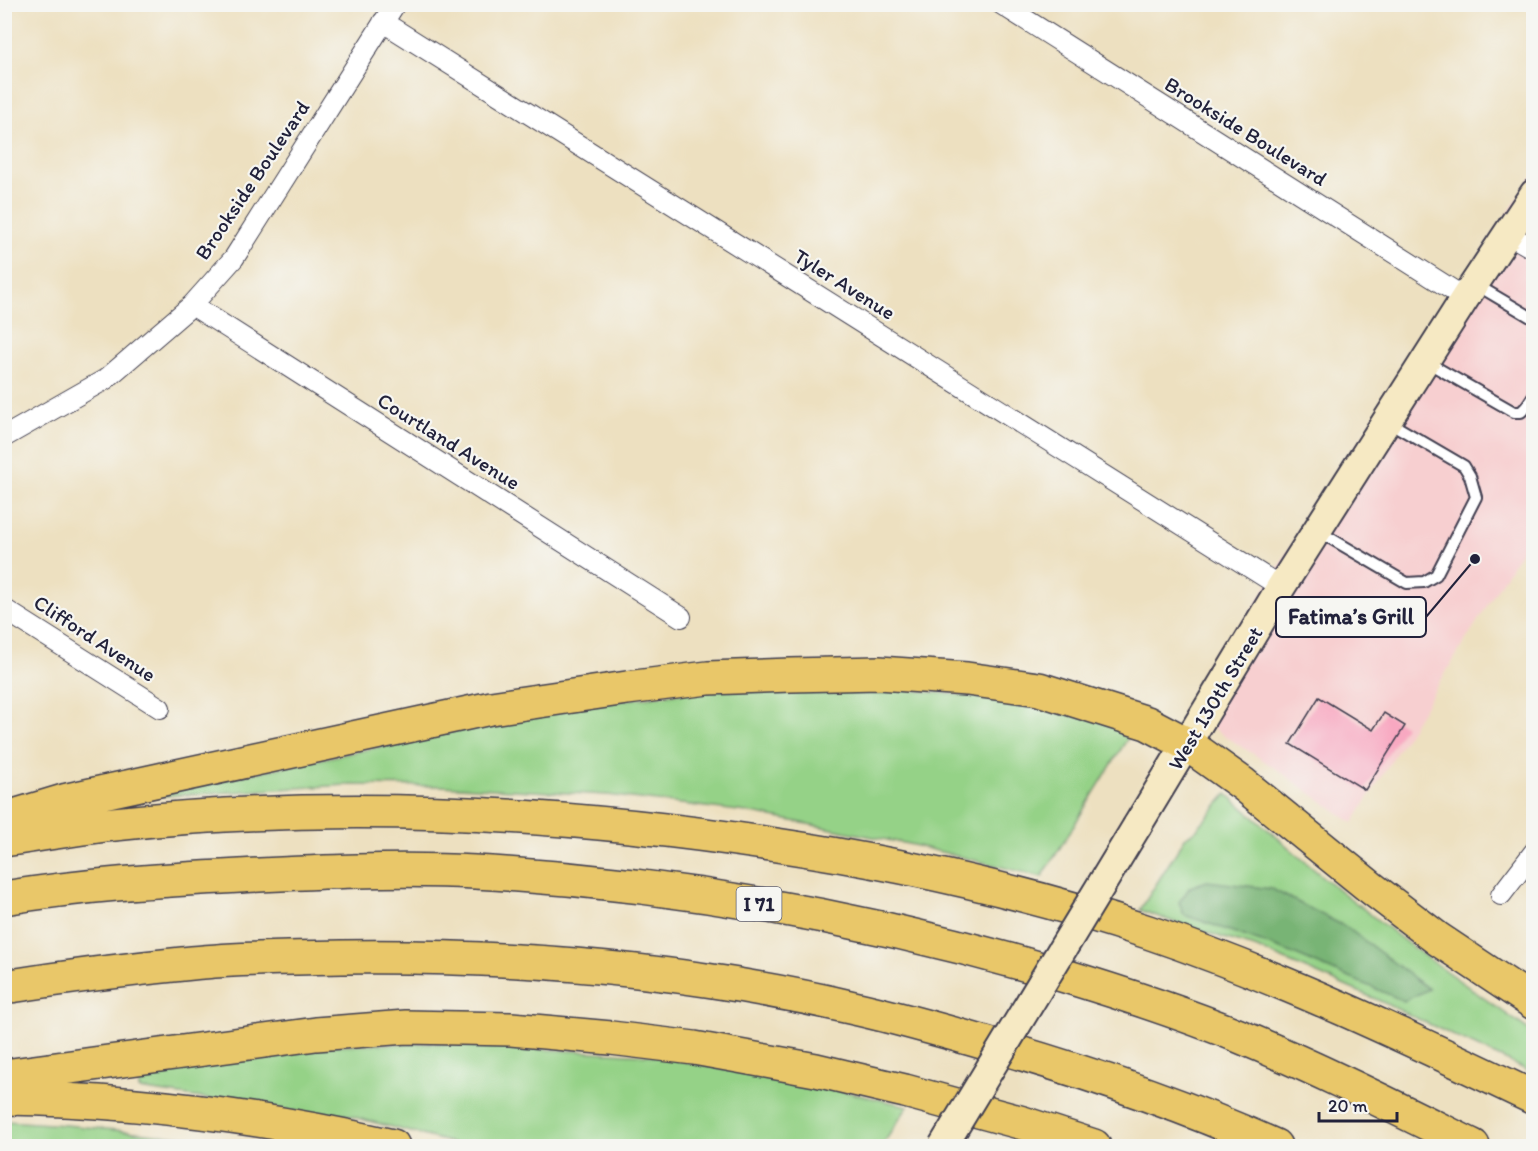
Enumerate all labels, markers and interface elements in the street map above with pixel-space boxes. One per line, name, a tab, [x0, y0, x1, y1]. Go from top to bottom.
street label: Brookside Boulevard	[1160, 71, 1332, 191]
street label: Brookside Boulevard	[189, 96, 315, 264]
street label: Tyler Avenue	[790, 243, 900, 325]
street label: Courtland Avenue	[373, 387, 525, 495]
street label: Clifford Avenue	[29, 589, 161, 687]
callout: Fatima’s Grill	[1276, 597, 1426, 637]
text: Fatima’s Grill	[1288, 603, 1415, 630]
street label: West 130th Street	[1162, 622, 1268, 774]
road number: I 71	[736, 887, 782, 921]
scale bar	[1319, 1085, 1397, 1123]
text: 20 m	[1328, 1095, 1368, 1117]

